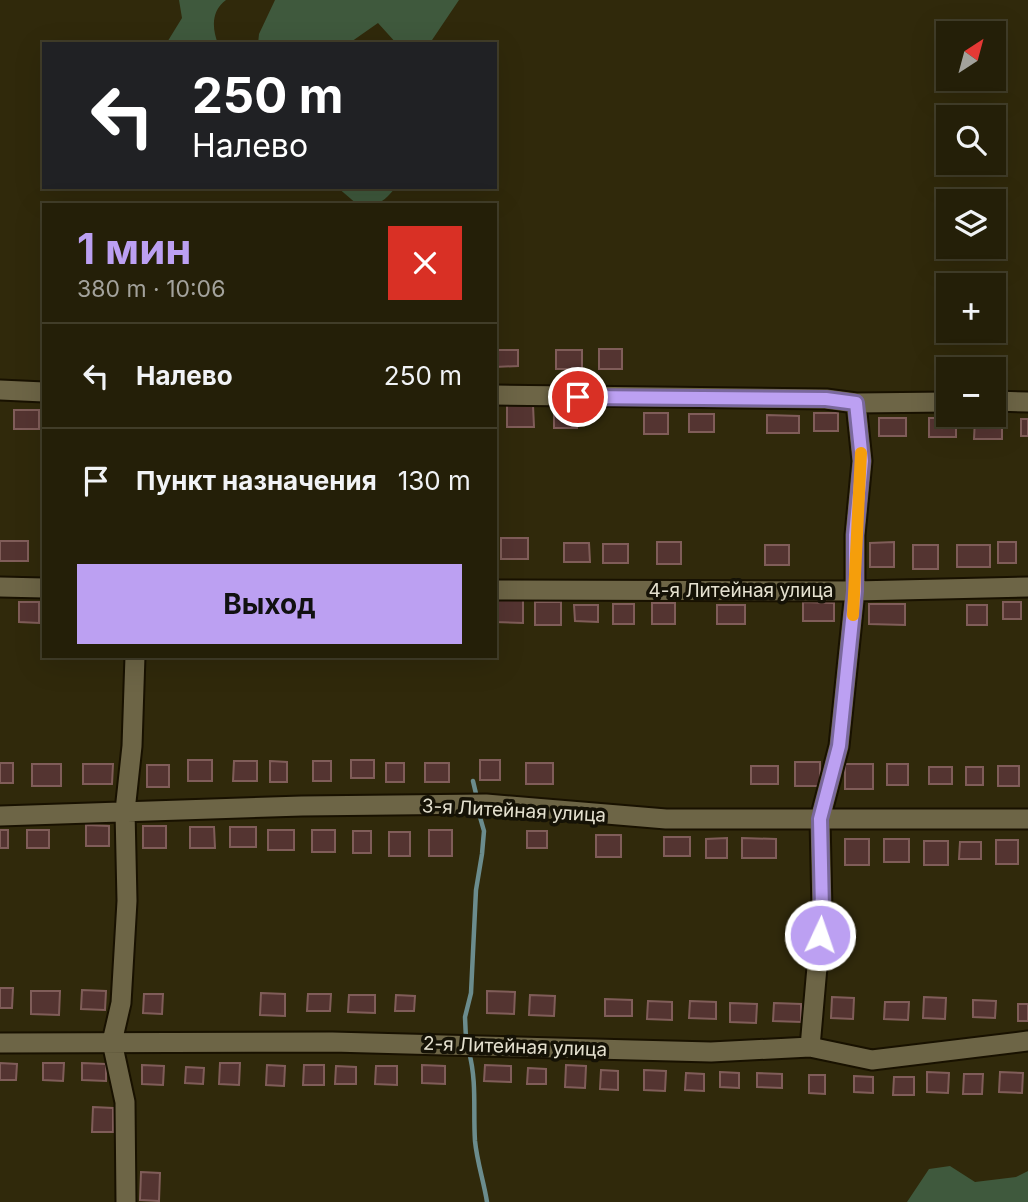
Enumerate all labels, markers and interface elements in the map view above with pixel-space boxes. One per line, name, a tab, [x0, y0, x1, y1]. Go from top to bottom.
north arrow	[936, 21, 1006, 91]
map controls	[936, 21, 1006, 427]
text: 250 m	[192, 66, 344, 125]
icon: left	[77, 70, 168, 161]
button: search	[936, 105, 1006, 175]
text: Налево	[192, 126, 308, 165]
button: layers	[936, 189, 1006, 259]
text: 1 мин	[77, 223, 191, 274]
button: close	[388, 226, 462, 300]
button: +	[936, 273, 1006, 343]
text: 380 m · 10:06	[77, 275, 225, 303]
icon: left	[77, 357, 115, 395]
button: −	[936, 357, 1006, 427]
text: Налево	[136, 360, 233, 391]
text: 250 m	[384, 360, 462, 391]
pin	[548, 367, 608, 427]
icon: arrive	[559, 378, 597, 416]
icon: arrive	[77, 462, 115, 500]
text: Пункт назначения	[136, 465, 377, 496]
text: 130 m	[398, 465, 471, 496]
button: Выход	[77, 564, 462, 644]
street label: 4-я Литейная улица	[649, 579, 833, 602]
street label: 3-я Литейная улица	[421, 794, 607, 827]
position arrow	[783, 898, 857, 972]
street label: 2-я Литейная улица	[422, 1032, 607, 1061]

